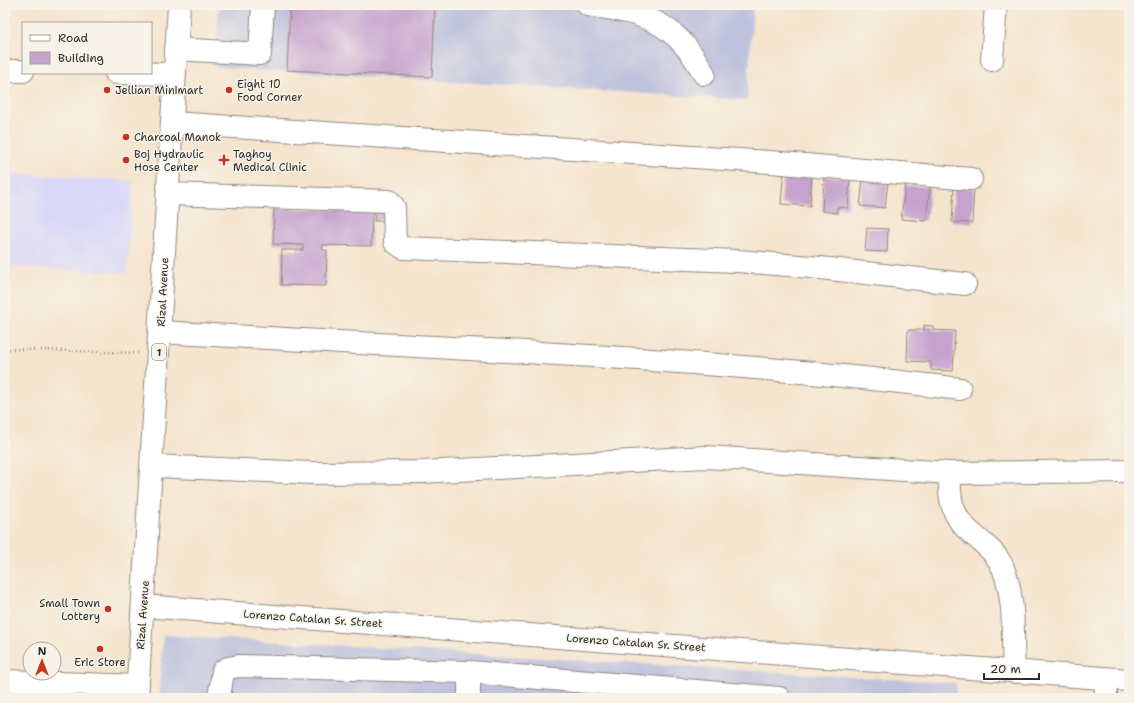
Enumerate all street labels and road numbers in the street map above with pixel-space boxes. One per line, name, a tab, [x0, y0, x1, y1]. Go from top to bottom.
street label: Rizal Avenue	[154, 257, 172, 327]
road number: 1	[152, 344, 166, 360]
street label: Rizal Avenue	[133, 580, 153, 650]
street label: Lorenzo Catalan Sr. Street	[243, 607, 384, 631]
street label: Lorenzo Catalan Sr. Street	[566, 631, 707, 655]

